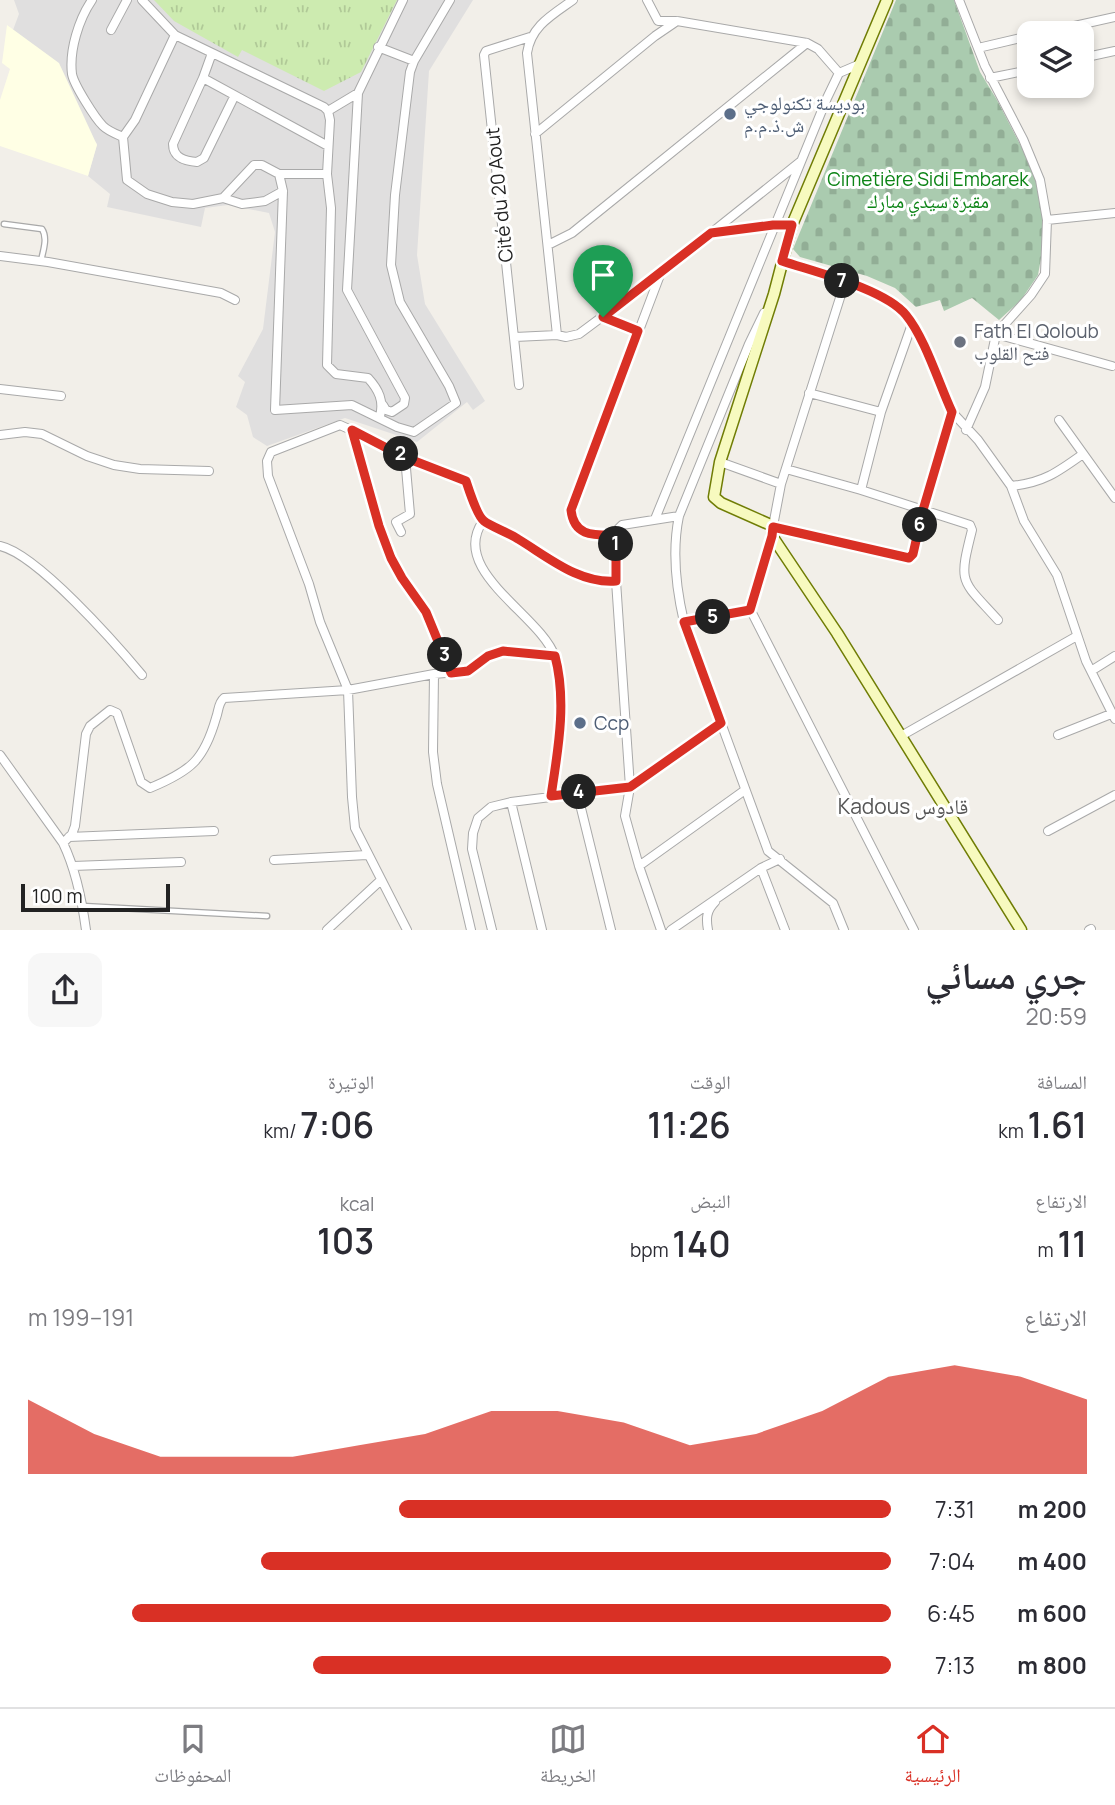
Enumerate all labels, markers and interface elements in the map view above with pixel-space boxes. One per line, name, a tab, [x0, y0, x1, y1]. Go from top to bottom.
map controls	[1017, 21, 1094, 98]
button: layers	[1017, 21, 1094, 98]
place label: بوديسة تكنولوجي ش.ذ.م.م	[744, 90, 865, 139]
marker: بوديسة تكنولوجي ش.ذ.م.م	[722, 106, 738, 122]
street label: Cité du 20 Aout	[479, 126, 519, 264]
park label: Cimetière Sidi Embarek مقبرة سيدي مبارك	[827, 166, 1029, 217]
pin	[573, 245, 633, 317]
icon: arrive	[584, 256, 622, 294]
pin: 7	[824, 264, 860, 298]
text: 7	[836, 267, 847, 293]
place label: Fath El Qoloub فتح القلوب	[974, 318, 1099, 366]
marker: Fath El Qoloub فتح القلوب	[952, 334, 968, 350]
pin: 2	[384, 436, 418, 472]
text: 2	[395, 440, 406, 466]
pin: 6	[902, 508, 937, 542]
text: 6	[914, 511, 925, 537]
pin: 1	[598, 526, 634, 562]
text: 1	[611, 530, 620, 556]
pin: 5	[696, 600, 730, 634]
text: 5	[707, 603, 718, 629]
pin: 3	[428, 638, 462, 672]
text: 3	[439, 641, 450, 667]
place label: Ccp	[594, 710, 629, 736]
marker: Ccp	[572, 715, 588, 731]
pin: 4	[562, 774, 596, 810]
text: 4	[573, 778, 584, 804]
district label: Kadous قادوس	[838, 792, 968, 820]
scale bar	[21, 881, 170, 913]
text: 100 m	[32, 883, 83, 909]
text: جري مسائي	[925, 948, 1087, 1000]
button: share	[28, 953, 102, 1027]
text: 20:59	[1025, 1000, 1087, 1032]
text: الوتيرة	[328, 1069, 374, 1095]
text: الوقت	[690, 1069, 731, 1095]
text: المسافة	[1037, 1069, 1087, 1095]
text: 7:06	[300, 1101, 374, 1149]
text: 11:26	[647, 1101, 731, 1149]
text: 1.61	[1028, 1101, 1087, 1149]
text: /km	[264, 1118, 300, 1144]
text: km	[998, 1118, 1028, 1144]
text: النبض	[690, 1188, 731, 1214]
text: الارتفاع	[1035, 1188, 1087, 1214]
text: kcal	[340, 1191, 374, 1217]
text: 103	[317, 1217, 374, 1265]
text: 140	[672, 1220, 731, 1268]
text: 11	[1057, 1220, 1087, 1268]
text: bpm	[630, 1237, 672, 1263]
text: m	[1038, 1237, 1057, 1263]
text: 191–199 m	[28, 1301, 134, 1333]
text: الارتفاع	[1024, 1301, 1087, 1333]
text: 7:31	[935, 1493, 975, 1525]
text: 200 m	[1018, 1493, 1087, 1525]
text: 7:04	[929, 1545, 975, 1577]
text: 400 m	[1017, 1545, 1087, 1577]
text: 6:45	[927, 1597, 975, 1629]
text: 600 m	[1017, 1597, 1087, 1629]
text: 7:13	[935, 1649, 975, 1681]
text: 800 m	[1017, 1649, 1087, 1681]
tab: المحفوظات	[154, 1720, 232, 1794]
tab: الخريطة	[540, 1720, 596, 1794]
tab: الرئيسية	[904, 1720, 961, 1794]

